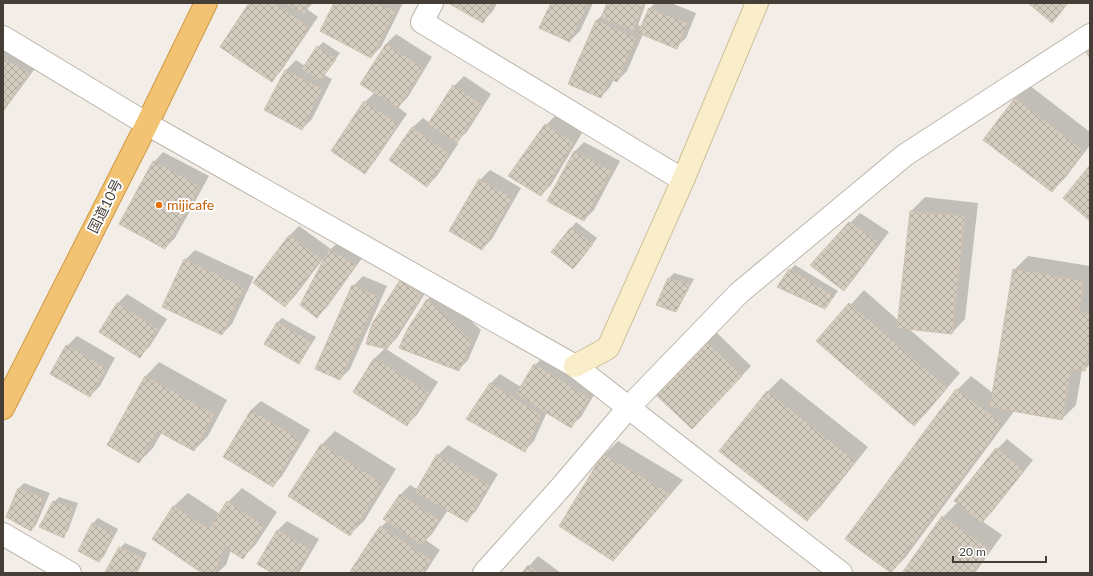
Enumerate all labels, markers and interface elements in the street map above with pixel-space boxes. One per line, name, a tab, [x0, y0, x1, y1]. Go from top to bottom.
street label: 国道10号	[84, 176, 125, 236]
place label: mijicafe	[167, 196, 214, 213]
marker: mijicafe	[154, 200, 164, 210]
scale bar	[953, 538, 1046, 564]
text: 20 m	[959, 544, 986, 559]

